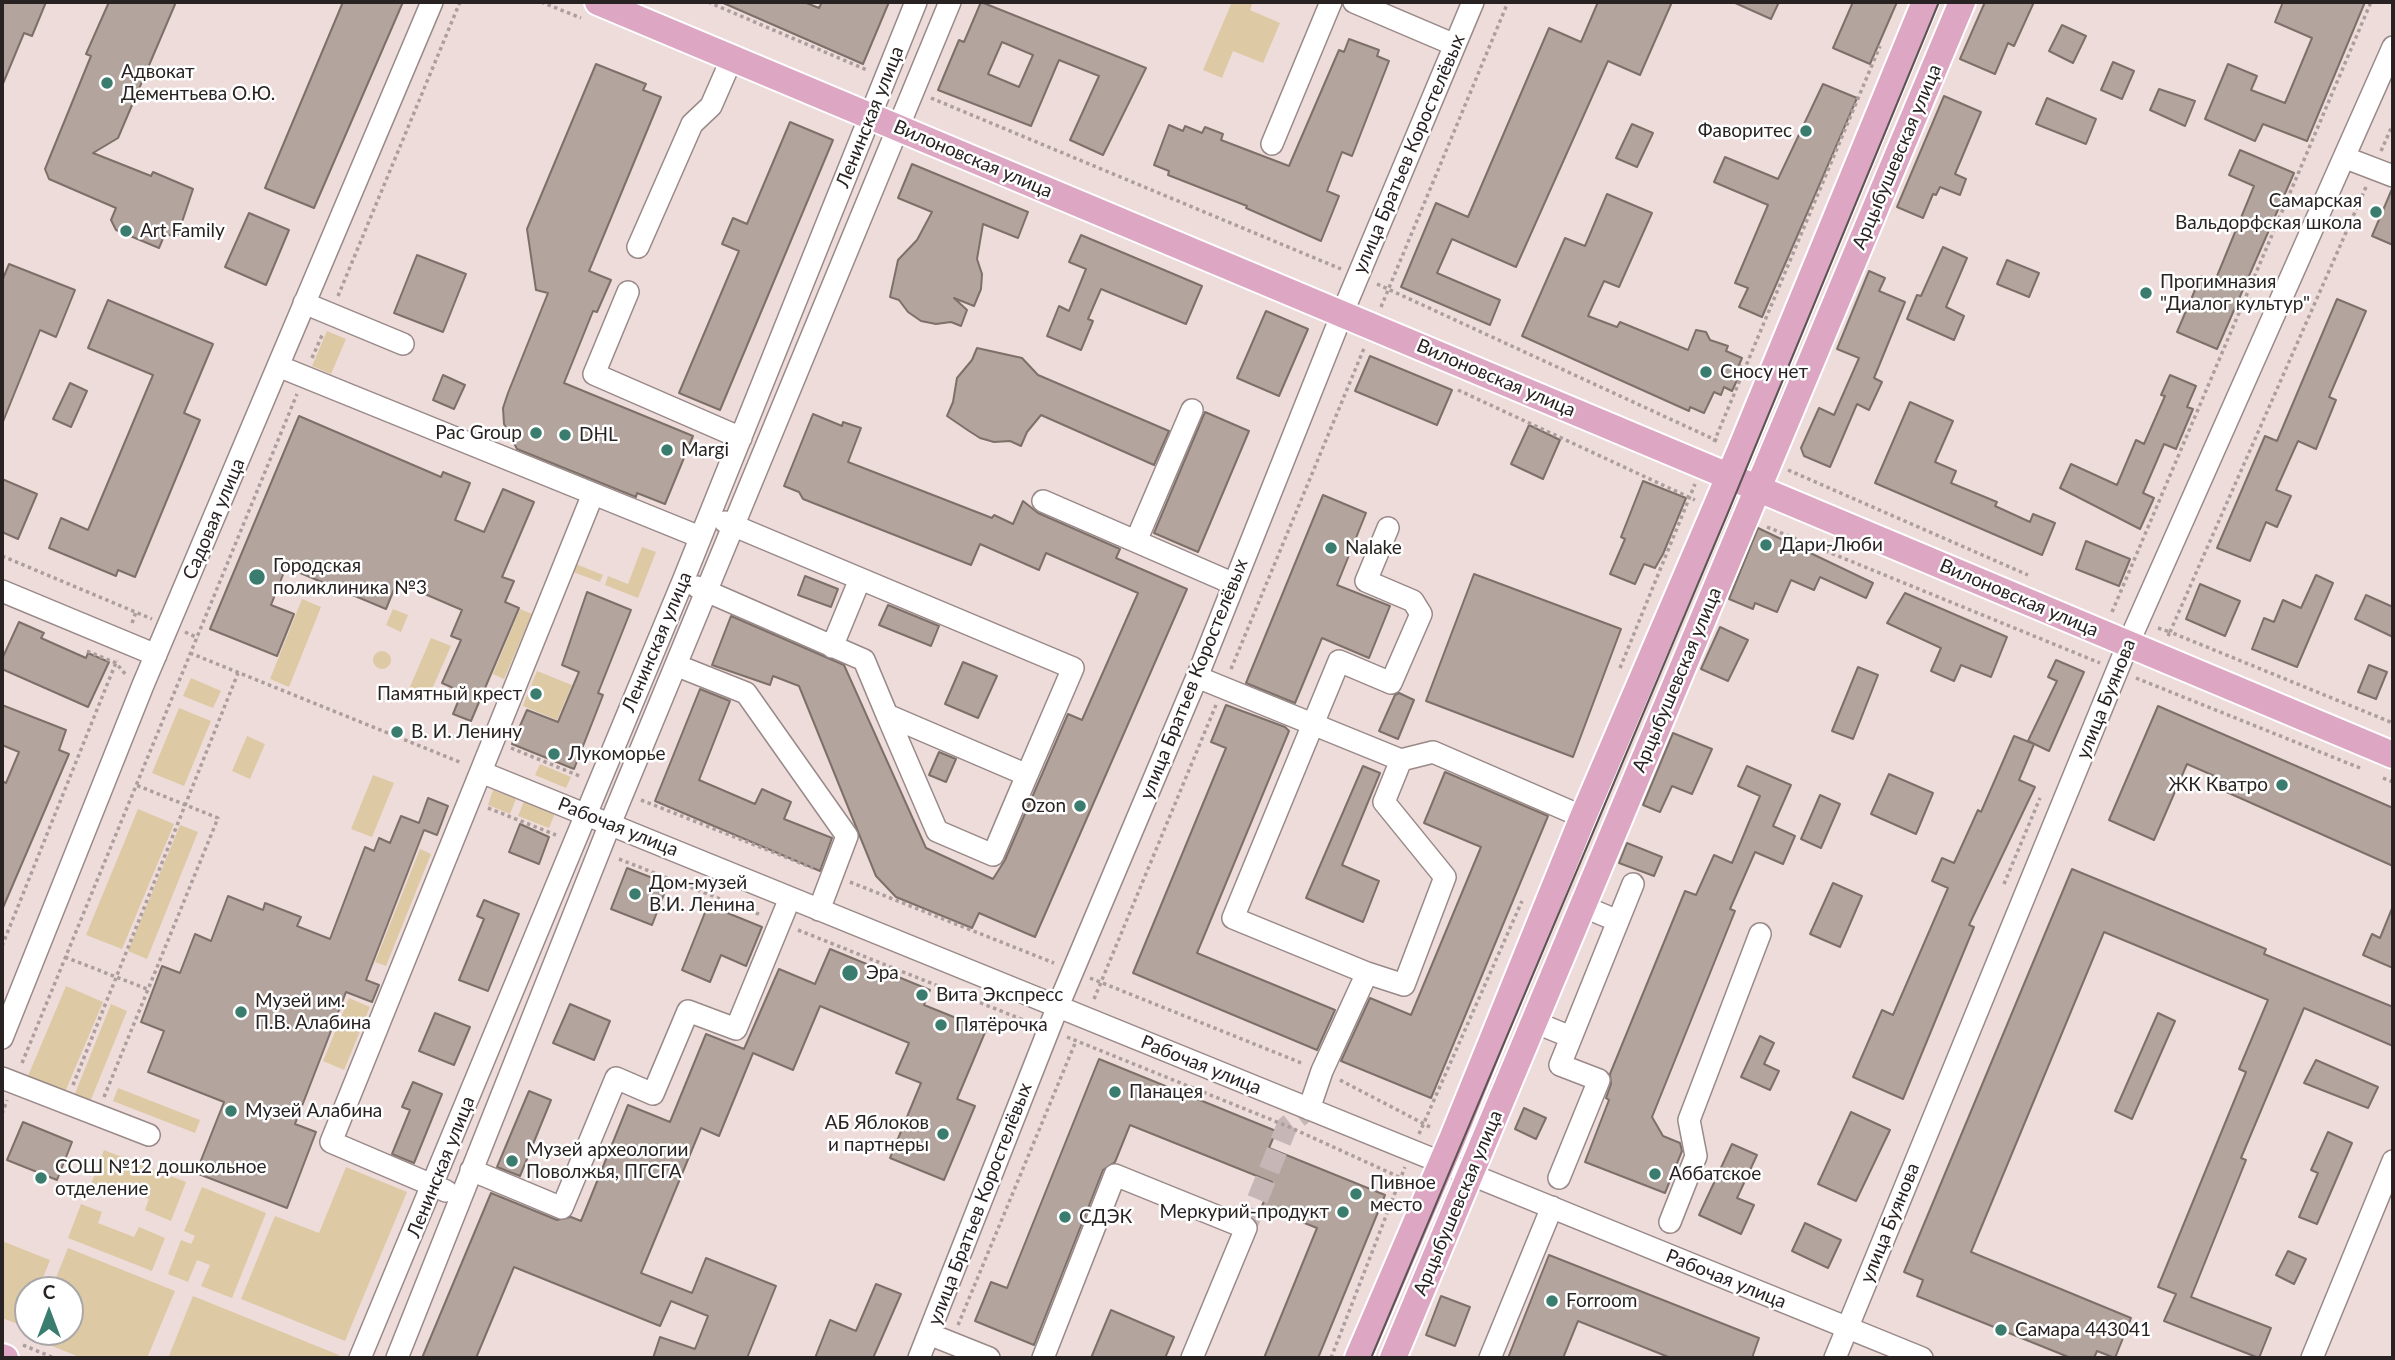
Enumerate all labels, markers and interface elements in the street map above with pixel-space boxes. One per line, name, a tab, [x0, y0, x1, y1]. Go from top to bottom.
street label: улица Братьев Коростелёвых	[1348, 31, 1470, 277]
street label: Ленинская улица	[831, 43, 909, 191]
place label: Адвокат Дементьева О.Ю.	[121, 61, 275, 105]
street label: Арцыбушевская улица	[1848, 61, 1946, 253]
marker: Адвокат Дементьева О.Ю.	[99, 75, 115, 91]
street label: Вилоновская улица	[890, 115, 1056, 203]
place label: Фаворитес	[1698, 120, 1792, 142]
marker: Фаворитес	[1798, 123, 1814, 139]
place label: Самарская Вальдорфская школа	[2175, 190, 2362, 234]
marker: Самарская Вальдорфская школа	[2368, 204, 2384, 220]
place label: Art Family	[140, 220, 225, 242]
marker: Art Family	[118, 223, 134, 239]
place label: Прогимназия "Диалог культур"	[2160, 271, 2310, 315]
marker: Прогимназия "Диалог культур"	[2138, 285, 2154, 301]
street label: Вилоновская улица	[1413, 334, 1579, 422]
place label: Сносу нет	[1720, 361, 1808, 383]
marker: Сносу нет	[1698, 364, 1714, 380]
place label: Pac Group	[435, 422, 522, 444]
place label: DHL	[579, 424, 618, 446]
marker: Pac Group	[528, 425, 544, 441]
marker: DHL	[557, 427, 573, 443]
place label: Margi	[681, 439, 729, 461]
marker: Margi	[659, 442, 675, 458]
street label: Садовая улица	[178, 455, 250, 583]
place label: Дари-Люби	[1780, 534, 1883, 556]
place label: Nalake	[1345, 537, 1402, 559]
marker: Дари-Люби	[1758, 537, 1774, 553]
marker: Nalake	[1323, 540, 1339, 556]
street label: Вилоновская улица	[1936, 554, 2102, 642]
place label: Городская поликлиника №3	[273, 555, 427, 599]
street label: улица Братьев Коростелёвых	[1135, 555, 1253, 803]
marker: Городская поликлиника №3	[247, 567, 267, 587]
street label: Ленинская улица	[617, 568, 697, 716]
street label: Арцыбушевская улица	[1628, 584, 1726, 776]
street label: улица Буянова	[2072, 636, 2140, 762]
place label: Памятный крест	[377, 683, 522, 705]
marker: Памятный крест	[528, 686, 544, 702]
place label: В. И. Ленину	[411, 721, 522, 743]
marker: В. И. Ленину	[389, 724, 405, 740]
place label: Лукоморье	[568, 743, 666, 765]
marker: Лукоморье	[546, 746, 562, 762]
place label: ЖК Кватро	[2168, 774, 2268, 796]
marker: ЖК Кватро	[2274, 777, 2290, 793]
street label: Рабочая улица	[554, 792, 682, 862]
place label: Ozon	[1021, 795, 1066, 817]
marker: Ozon	[1072, 798, 1088, 814]
place label: Дом-музей В.И. Ленина	[649, 872, 755, 916]
marker: Дом-музей В.И. Ленина	[627, 886, 643, 902]
place label: Эра	[866, 962, 899, 984]
marker: Эра	[840, 963, 860, 983]
place label: Вита Экспресс	[936, 984, 1063, 1006]
marker: Вита Экспресс	[914, 987, 930, 1003]
place label: Музей им. П.В. Алабина	[255, 990, 371, 1034]
marker: Музей им. П.В. Алабина	[233, 1004, 249, 1020]
place label: Пятёрочка	[955, 1014, 1048, 1036]
marker: Пятёрочка	[933, 1017, 949, 1033]
street label: Рабочая улица	[1137, 1030, 1265, 1100]
street label: улица Братьев Коростелёвых	[923, 1080, 1037, 1328]
place label: Панацея	[1129, 1081, 1203, 1103]
marker: Панацея	[1107, 1084, 1123, 1100]
street label: Ленинская улица	[402, 1093, 480, 1241]
place label: Музей Алабина	[245, 1100, 382, 1122]
marker: Музей Алабина	[223, 1103, 239, 1119]
street label: Арцыбушевская улица	[1409, 1107, 1507, 1299]
place label: АБ Яблоков и партнеры	[825, 1112, 929, 1156]
marker: АБ Яблоков и партнеры	[935, 1126, 951, 1142]
place label: Музей археологии Поволжья, ПГСГА	[526, 1139, 688, 1183]
marker: Музей археологии Поволжья, ПГСГА	[504, 1153, 520, 1169]
place label: СОШ №12 дошкольное отделение	[55, 1156, 266, 1200]
street label: улица Буянова	[1856, 1160, 1924, 1286]
place label: Аббатское	[1669, 1163, 1761, 1185]
marker: Аббатское	[1647, 1166, 1663, 1182]
marker: СОШ №12 дошкольное отделение	[33, 1170, 49, 1186]
place label: Пивное место	[1370, 1172, 1436, 1216]
marker: Пивное место	[1348, 1186, 1364, 1202]
place label: Меркурий-продукт	[1160, 1201, 1329, 1223]
marker: Меркурий-продукт	[1335, 1204, 1351, 1220]
place label: СДЭК	[1079, 1206, 1132, 1228]
marker: СДЭК	[1057, 1209, 1073, 1225]
street label: Рабочая улица	[1662, 1244, 1790, 1314]
north arrow	[14, 1276, 84, 1346]
text: С	[43, 1280, 55, 1303]
place label: Forroom	[1566, 1290, 1637, 1312]
marker: Forroom	[1544, 1293, 1560, 1309]
place label: Самара 443041	[2015, 1319, 2151, 1341]
marker: Самара 443041	[1993, 1322, 2009, 1338]

